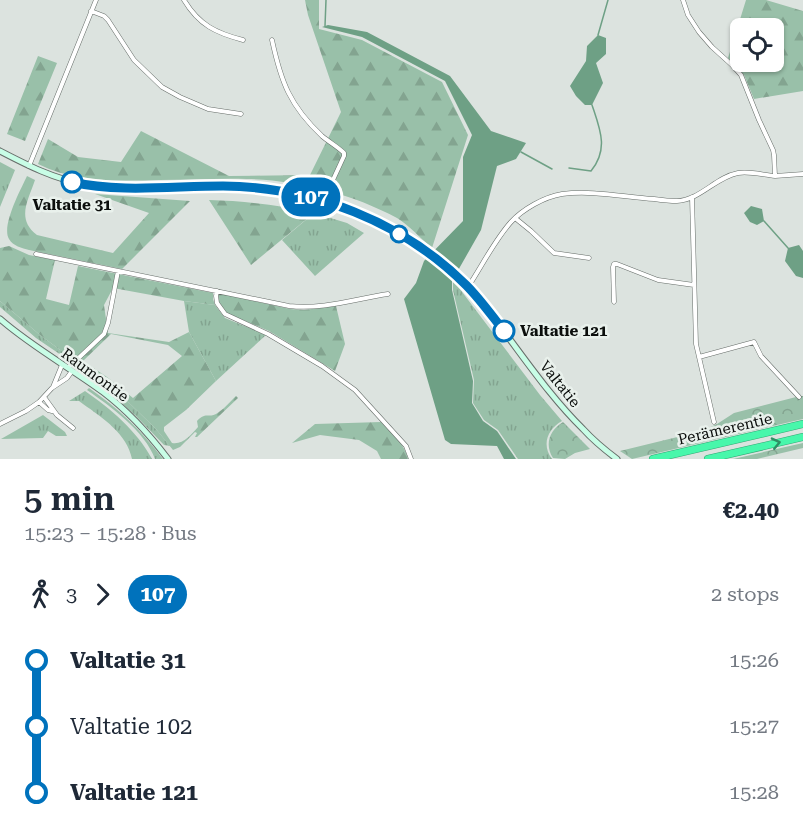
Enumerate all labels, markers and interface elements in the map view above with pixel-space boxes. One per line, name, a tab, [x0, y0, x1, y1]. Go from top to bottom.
map controls	[730, 18, 784, 72]
button: locate	[730, 18, 784, 72]
marker: Valtatie 31	[61, 171, 83, 193]
line badge: 107	[276, 178, 346, 216]
text: 107	[293, 185, 329, 209]
place label: Valtatie 31	[33, 196, 112, 214]
unlabelled marker	[390, 225, 408, 243]
marker: Valtatie 121	[493, 320, 515, 342]
place label: Valtatie 121	[520, 322, 608, 340]
street label: Raumontie	[58, 345, 132, 405]
street label: Valtatie	[536, 357, 584, 411]
street label: Perämerentie	[676, 409, 774, 449]
one-way arrow	[771, 438, 781, 451]
text: 5 min	[24, 479, 115, 518]
text: €2.40	[723, 498, 779, 523]
text: 15:23 – 15:28 · Bus	[24, 521, 196, 545]
icon: walk	[24, 578, 57, 611]
icon: forward	[86, 578, 119, 611]
text: 3	[66, 582, 77, 606]
text: 107	[140, 582, 175, 606]
text: 2 stops	[711, 582, 779, 606]
text: Valtatie 31	[70, 648, 186, 673]
text: 15:26	[729, 648, 779, 672]
text: Valtatie 102	[70, 714, 192, 739]
text: 15:27	[729, 714, 779, 738]
text: Valtatie 121	[70, 780, 198, 805]
text: 15:28	[729, 780, 779, 804]

